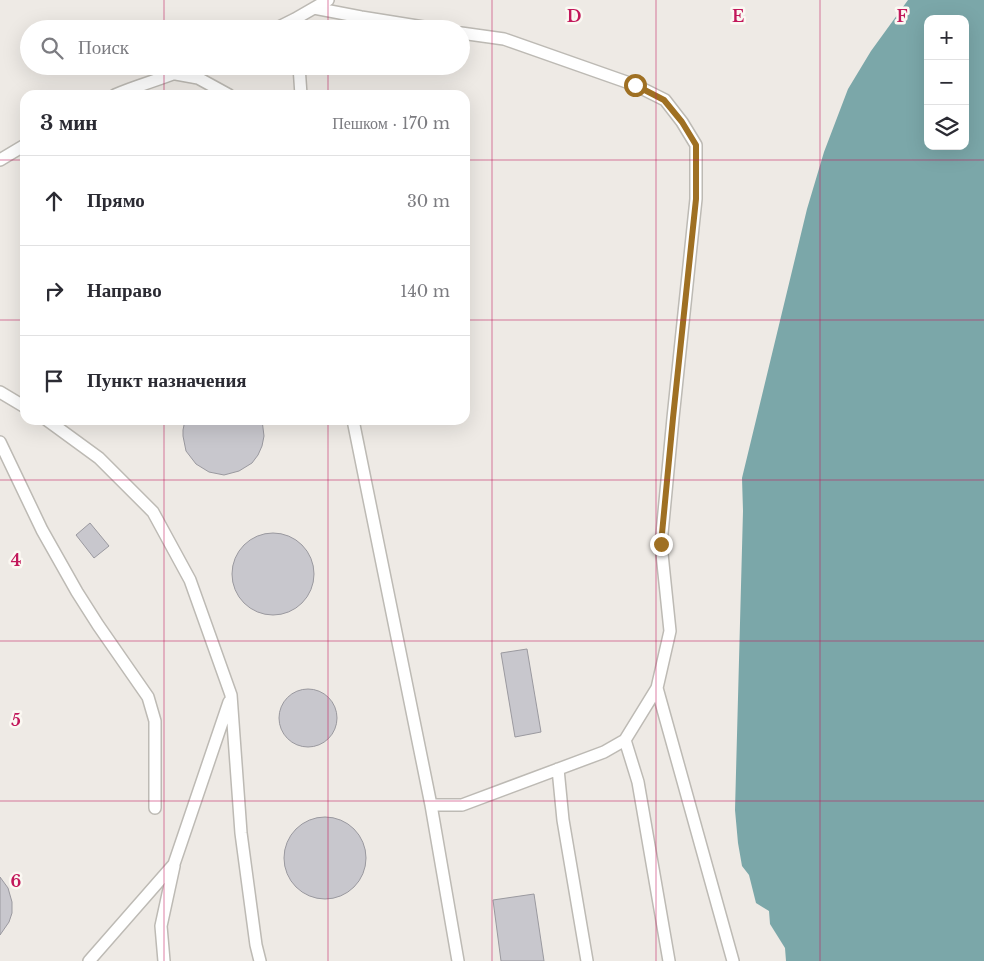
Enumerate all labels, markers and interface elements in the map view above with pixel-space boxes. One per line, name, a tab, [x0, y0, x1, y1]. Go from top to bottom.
text: D	[567, 6, 581, 26]
text: E	[732, 6, 744, 26]
text: F	[896, 6, 908, 26]
map controls	[924, 15, 969, 150]
button: +	[924, 15, 969, 60]
search box	[20, 20, 470, 75]
icon: search	[38, 34, 66, 62]
text: Поиск	[78, 36, 129, 59]
button: −	[924, 60, 969, 105]
route start	[624, 74, 647, 97]
button: layers	[924, 105, 969, 150]
text: 3 мин	[40, 110, 97, 136]
text: Пешком · 170 m	[332, 113, 450, 133]
icon: ahead	[40, 187, 68, 215]
text: Прямо	[87, 189, 145, 212]
text: 30 m	[407, 191, 450, 211]
icon: right	[40, 277, 68, 305]
text: Направо	[87, 279, 162, 302]
text: 140 m	[400, 281, 450, 301]
icon: arrive	[40, 367, 68, 395]
text: Пункт назначения	[87, 369, 247, 392]
route end	[650, 533, 673, 556]
text: 4	[11, 550, 21, 570]
text: 5	[11, 710, 21, 730]
text: 6	[11, 871, 22, 891]

